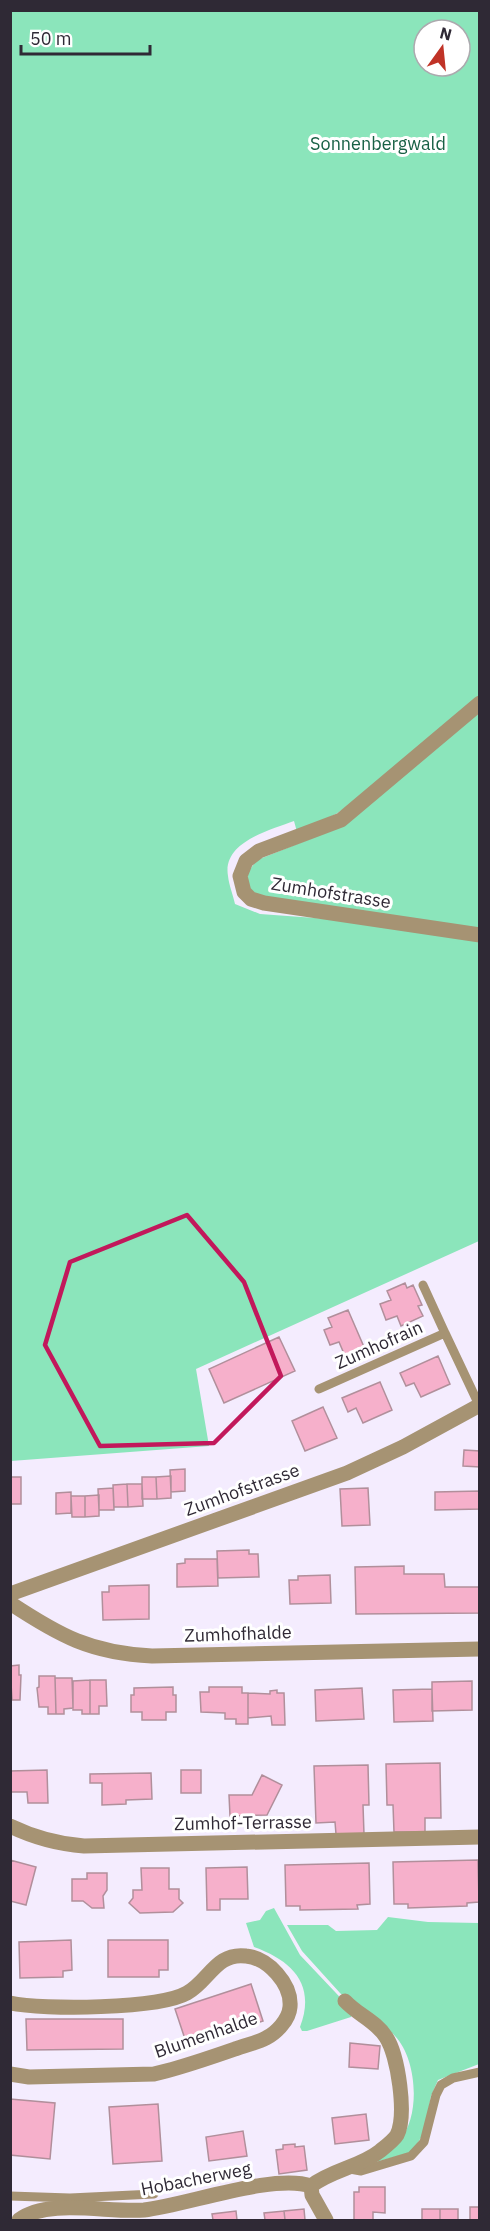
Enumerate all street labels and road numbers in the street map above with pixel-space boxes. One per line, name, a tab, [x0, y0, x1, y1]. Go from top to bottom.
street label: Zumhofstrasse	[270, 872, 393, 913]
street label: Zumhofrain	[332, 1315, 426, 1374]
street label: Zumhofstrasse	[181, 1458, 303, 1521]
street label: Zumhofhalde	[184, 1620, 292, 1647]
street label: Zumhof-Terrasse	[174, 1810, 312, 1835]
street label: Blumenhalde	[151, 2006, 261, 2063]
street label: Hobacherweg	[139, 2156, 253, 2200]

